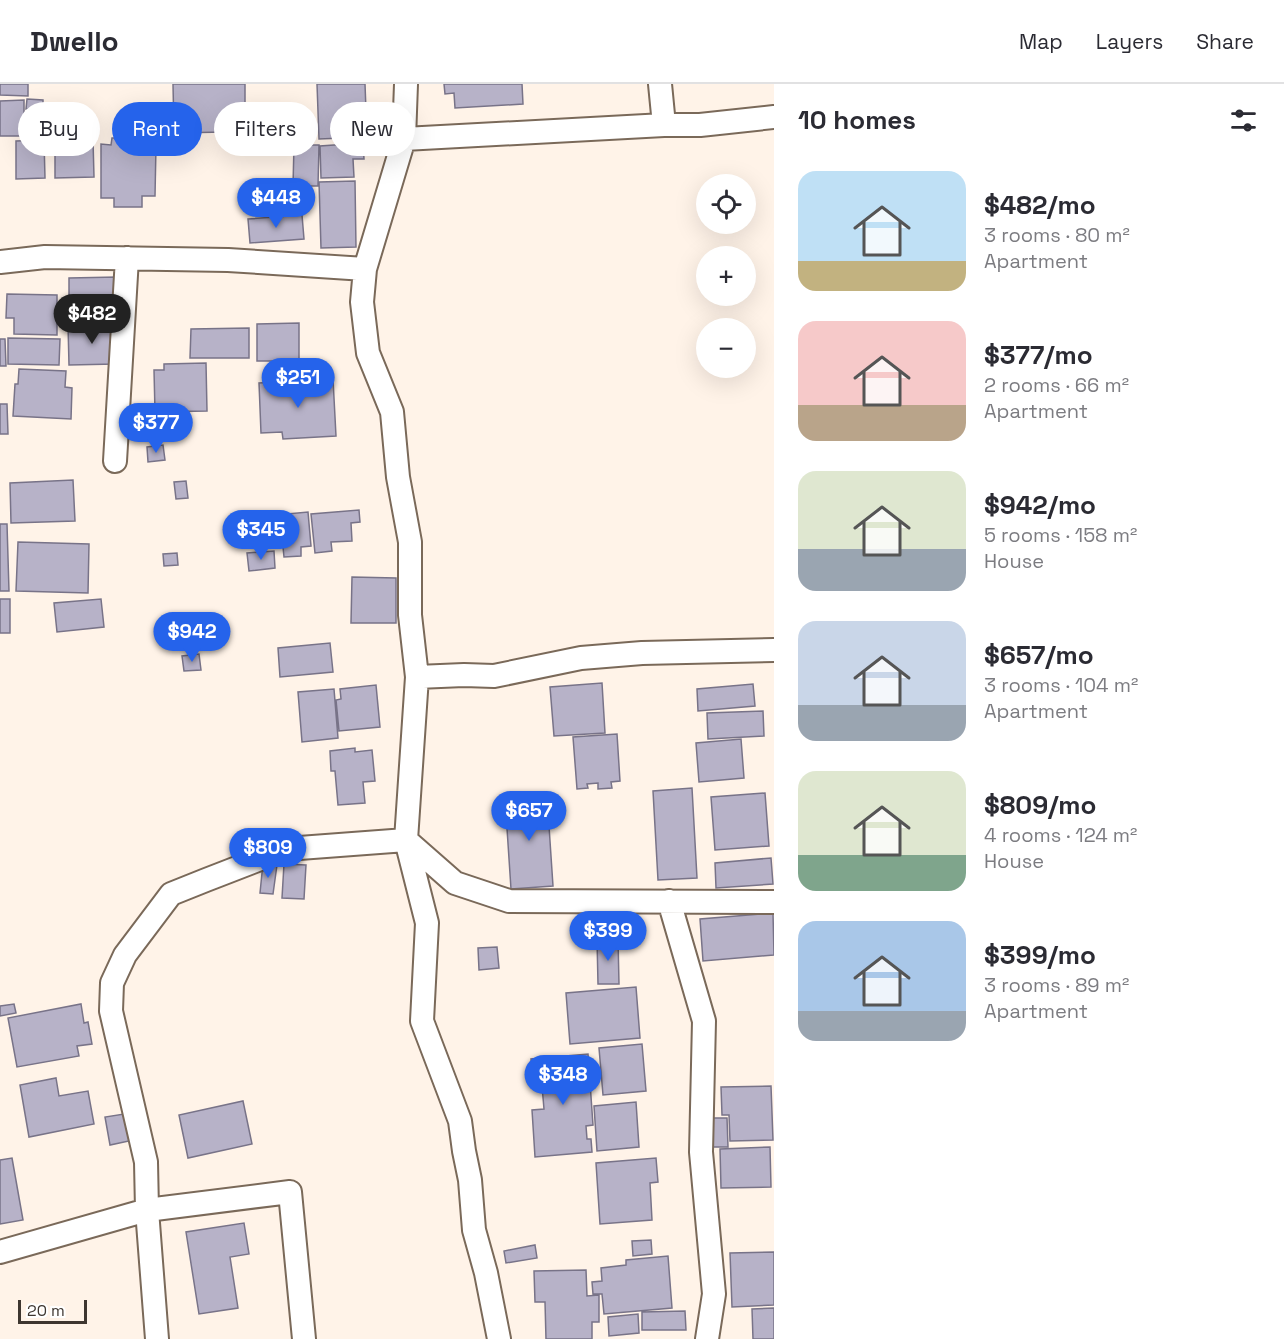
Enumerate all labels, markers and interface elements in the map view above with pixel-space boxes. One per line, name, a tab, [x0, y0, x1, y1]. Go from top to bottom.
text: Dwello	[30, 23, 119, 59]
text: Map	[1019, 28, 1063, 55]
text: Layers	[1096, 28, 1163, 55]
text: Share	[1196, 28, 1254, 55]
chip: Buy	[18, 102, 100, 156]
chip: Rent	[112, 102, 202, 156]
chip: Filters	[214, 102, 318, 156]
chip: New	[330, 102, 415, 156]
text: 10 homes	[798, 103, 916, 137]
icon: filters	[1227, 104, 1260, 137]
map controls	[696, 174, 756, 378]
button: locate	[696, 174, 756, 234]
pin: $448	[240, 178, 312, 229]
text: $448	[251, 184, 301, 210]
text: $482/mo	[984, 188, 1096, 222]
icon: home	[846, 195, 918, 267]
text: 3 rooms · 80 m²	[984, 222, 1130, 248]
button: +	[696, 246, 756, 306]
text: Apartment	[984, 248, 1088, 274]
pin: $482	[56, 294, 128, 345]
text: $482	[68, 300, 116, 326]
button: −	[696, 318, 756, 378]
text: $377/mo	[984, 338, 1093, 372]
icon: home	[846, 345, 918, 417]
pin: $251	[262, 358, 334, 409]
text: $251	[276, 364, 320, 390]
text: 2 rooms · 66 m²	[984, 372, 1129, 398]
text: Apartment	[984, 398, 1088, 424]
pin: $377	[120, 403, 192, 454]
text: $377	[133, 409, 179, 435]
text: $942/mo	[984, 488, 1096, 522]
icon: home	[846, 495, 918, 567]
pin: $345	[225, 510, 297, 561]
text: $345	[237, 516, 286, 542]
text: 5 rooms · 158 m²	[984, 522, 1137, 548]
text: House	[984, 548, 1044, 574]
pin: $942	[156, 612, 228, 663]
text: $942	[167, 618, 217, 644]
text: $657/mo	[984, 638, 1094, 672]
icon: home	[846, 645, 918, 717]
text: 3 rooms · 104 m²	[984, 672, 1138, 698]
text: Apartment	[984, 698, 1088, 724]
text: $809/mo	[984, 788, 1096, 822]
pin: $657	[493, 791, 565, 842]
icon: home	[846, 795, 918, 867]
text: $657	[505, 797, 553, 823]
text: 4 rooms · 124 m²	[984, 822, 1137, 848]
pin: $809	[232, 828, 304, 879]
text: $809	[243, 834, 293, 860]
text: House	[984, 848, 1044, 874]
pin: $399	[572, 911, 644, 962]
text: $399	[584, 917, 633, 943]
text: $399/mo	[984, 938, 1096, 972]
icon: home	[846, 945, 918, 1017]
text: 3 rooms · 89 m²	[984, 972, 1129, 998]
text: Apartment	[984, 998, 1088, 1024]
pin: $348	[527, 1055, 599, 1106]
text: $348	[539, 1061, 588, 1087]
scale bar	[18, 1297, 87, 1324]
text: 20 m	[27, 1300, 65, 1321]

